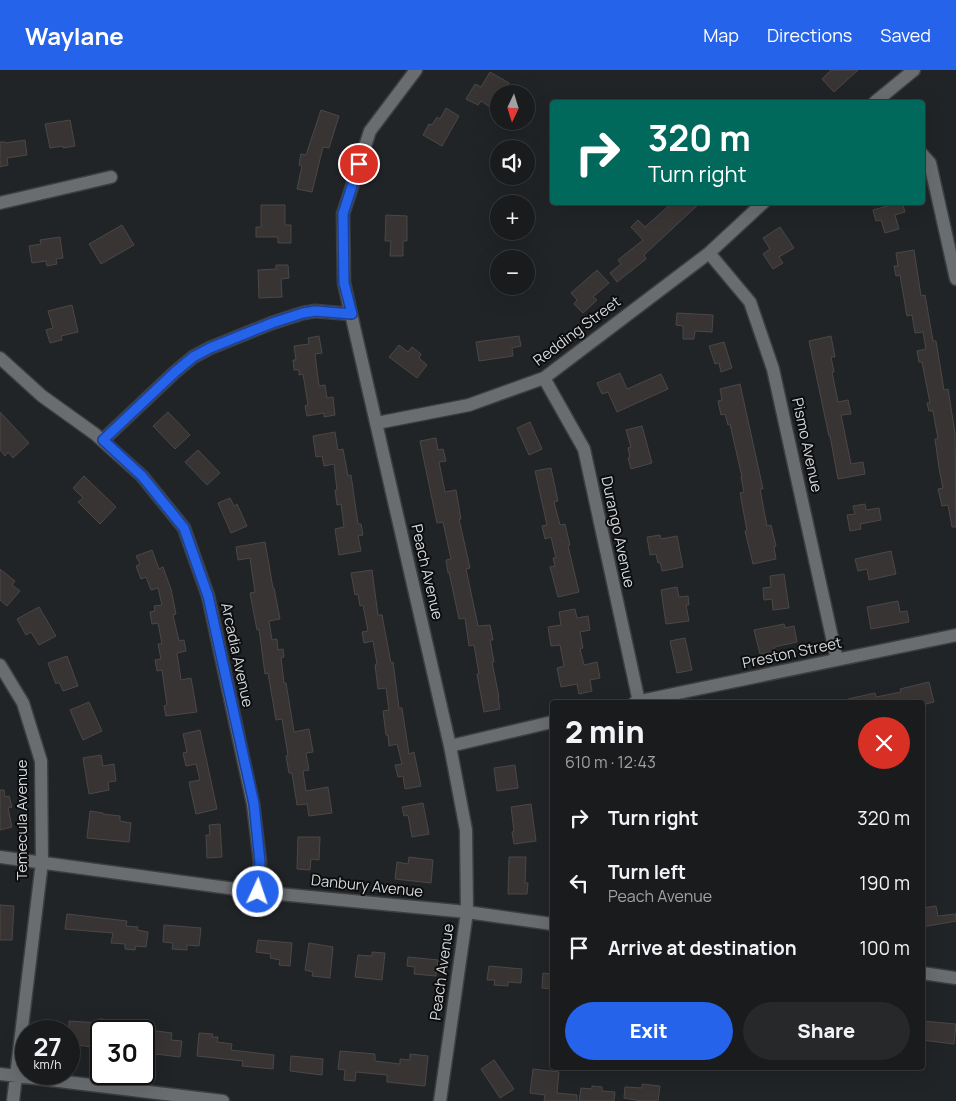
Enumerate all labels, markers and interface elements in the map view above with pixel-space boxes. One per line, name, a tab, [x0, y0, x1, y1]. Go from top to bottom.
text: Waylane	[25, 19, 124, 52]
text: Map	[703, 23, 739, 47]
text: Directions	[767, 23, 852, 47]
text: Saved	[880, 23, 931, 47]
north arrow	[490, 85, 535, 130]
map controls	[490, 85, 535, 295]
text: 320 m	[648, 114, 751, 162]
icon: right	[565, 120, 630, 185]
button: sound	[490, 140, 535, 185]
pin	[338, 143, 380, 185]
icon: arrive	[345, 150, 373, 178]
text: Turn right	[648, 159, 746, 189]
button: +	[490, 195, 535, 240]
button: −	[490, 250, 535, 295]
street label: Redding Street	[529, 291, 625, 370]
street label: Pismo Avenue	[787, 396, 828, 494]
street label: Durango Avenue	[596, 474, 641, 590]
street label: Peach Avenue	[406, 522, 449, 622]
street label: Arcadia Avenue	[216, 601, 259, 709]
street label: Preston Street	[740, 632, 844, 673]
text: 2 min	[565, 711, 645, 752]
button: close	[858, 717, 910, 769]
text: 610 m · 12:43	[565, 751, 656, 773]
street label: Temecula Avenue	[11, 759, 32, 881]
icon: right	[565, 804, 593, 832]
text: Turn right	[608, 805, 698, 831]
text: 320 m	[857, 805, 910, 831]
text: Turn left	[608, 859, 686, 885]
position arrow	[231, 865, 283, 917]
street label: Danbury Avenue	[310, 869, 424, 902]
icon: left	[565, 869, 593, 897]
text: 190 m	[859, 870, 910, 896]
text: Peach Avenue	[608, 885, 712, 907]
street label: Peach Avenue	[424, 922, 459, 1022]
icon: arrive	[565, 934, 593, 962]
text: Arrive at destination	[608, 935, 797, 961]
text: 100 m	[859, 935, 910, 961]
button: Exit	[565, 1002, 733, 1060]
button: Share	[743, 1002, 910, 1060]
speed limit sign: 30	[90, 1020, 155, 1085]
text: 27	[33, 1029, 62, 1064]
text: km/h	[34, 1056, 61, 1073]

